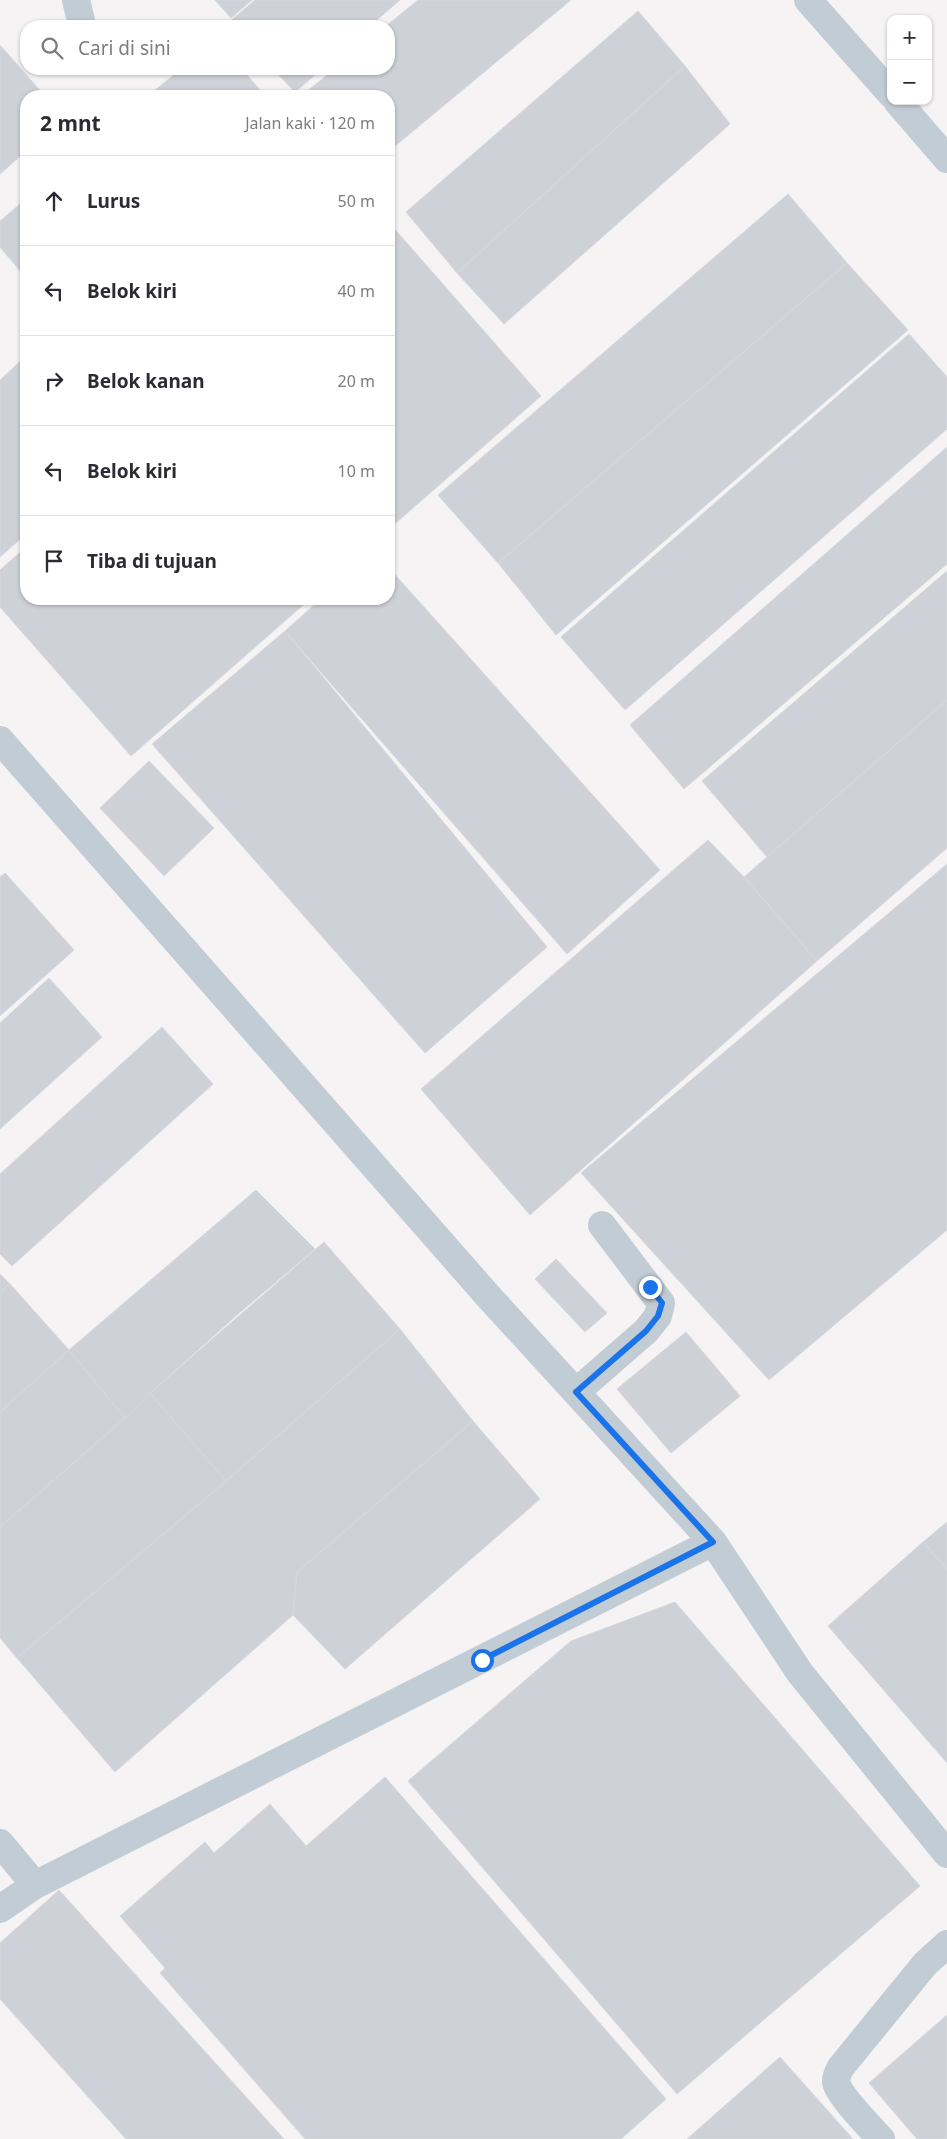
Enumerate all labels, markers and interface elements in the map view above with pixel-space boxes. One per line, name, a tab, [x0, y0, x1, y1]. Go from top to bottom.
map controls	[887, 15, 932, 105]
button: +	[887, 15, 932, 60]
search box	[20, 20, 395, 75]
icon: search	[38, 34, 66, 62]
text: Cari di sini	[78, 35, 171, 61]
button: −	[887, 60, 932, 105]
text: 2 mnt	[40, 109, 101, 137]
text: Jalan kaki · 120 m	[245, 112, 375, 134]
icon: ahead	[40, 187, 68, 215]
text: Lurus	[87, 188, 140, 214]
text: 50 m	[338, 190, 375, 212]
icon: left	[40, 277, 68, 305]
text: Belok kiri	[87, 278, 177, 304]
text: 40 m	[338, 280, 375, 302]
icon: right	[40, 367, 68, 395]
text: Belok kanan	[87, 368, 204, 394]
text: 20 m	[338, 370, 375, 392]
icon: left	[40, 457, 68, 485]
text: Belok kiri	[87, 458, 177, 484]
text: 10 m	[338, 460, 375, 482]
icon: arrive	[40, 547, 68, 575]
text: Tiba di tujuan	[87, 548, 217, 574]
route end	[639, 1276, 662, 1299]
route start	[471, 1649, 494, 1672]

